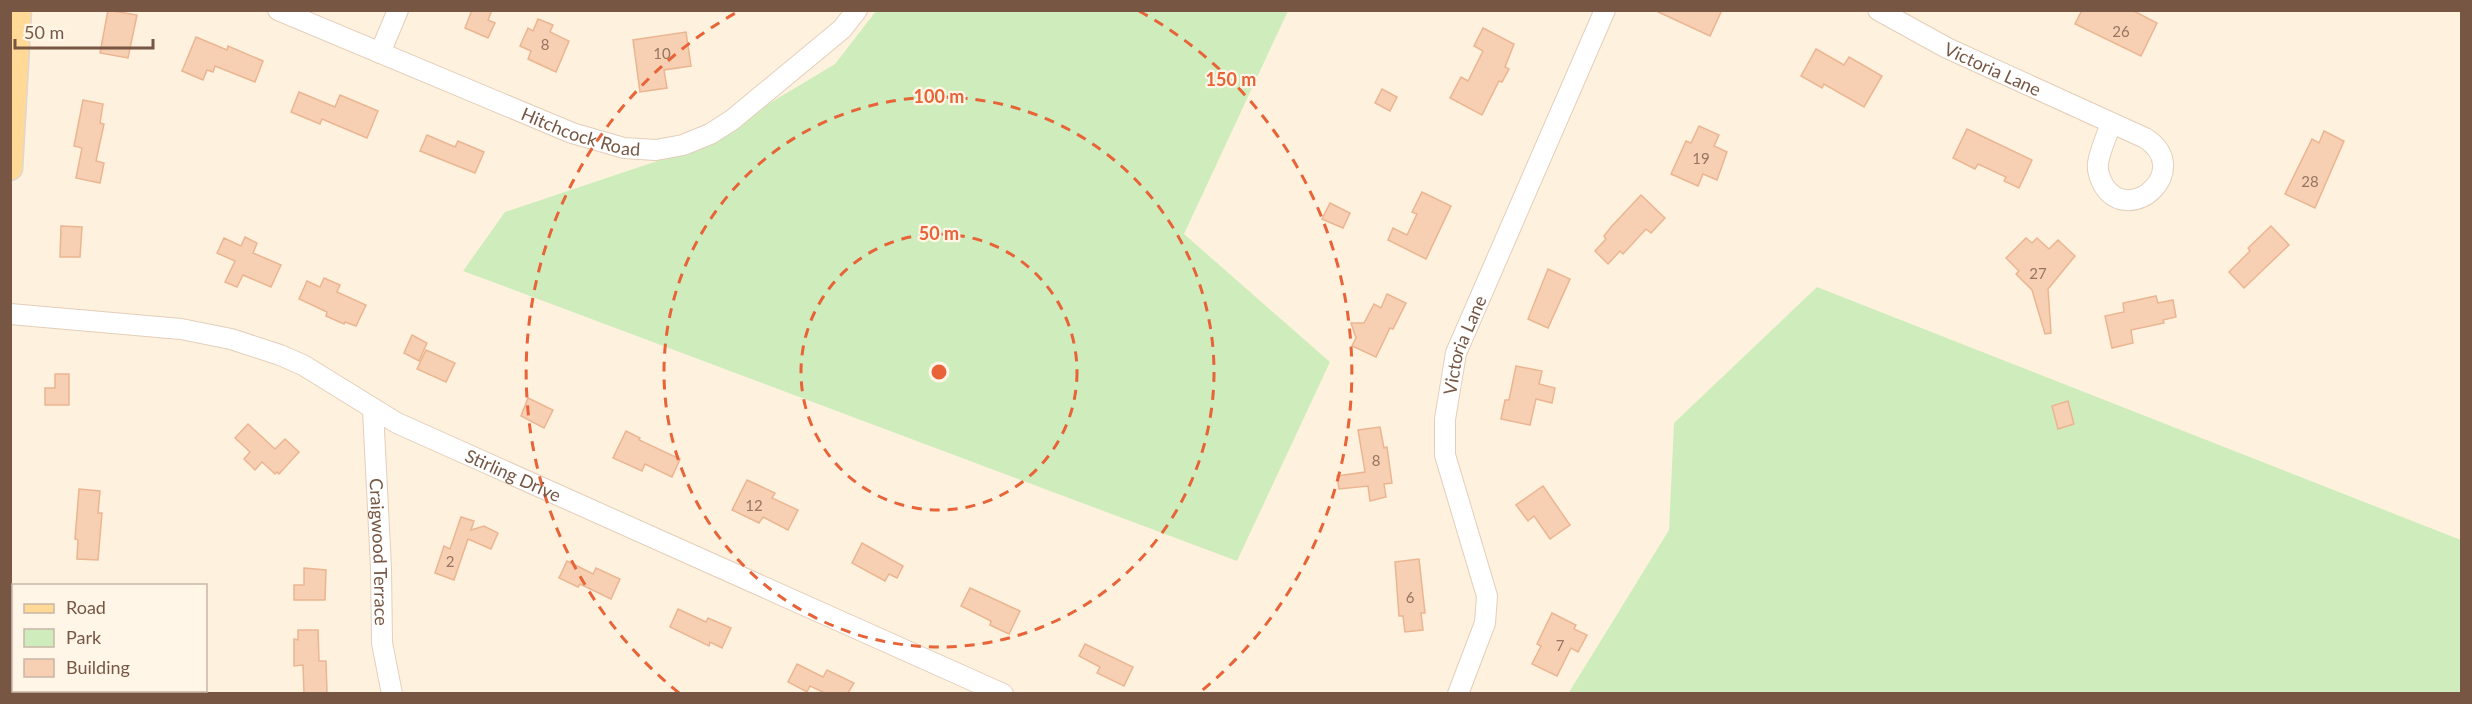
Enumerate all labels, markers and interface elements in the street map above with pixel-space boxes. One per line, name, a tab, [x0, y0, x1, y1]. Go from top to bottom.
scale bar	[15, 12, 153, 50]
text: 50 m	[24, 21, 64, 43]
house number: 26	[2112, 22, 2130, 40]
house number: 8	[541, 35, 549, 53]
street label: Victoria Lane	[1941, 37, 2045, 100]
house number: 10	[653, 44, 671, 62]
text: 150 m	[1206, 68, 1256, 90]
text: 100 m	[914, 85, 964, 107]
street label: Hitchcock Road	[518, 102, 641, 160]
house number: 19	[1692, 149, 1710, 167]
house number: 28	[2301, 172, 2319, 190]
text: 50 m	[919, 222, 959, 244]
house number: 27	[2029, 264, 2047, 282]
street label: Victoria Lane	[1438, 292, 1491, 396]
centre of rings	[929, 362, 949, 382]
street label: Stirling Drive	[462, 444, 565, 506]
house number: 8	[1372, 451, 1380, 469]
street label: Craigwood Terrace	[365, 478, 393, 626]
house number: 12	[745, 496, 763, 514]
house number: 2	[446, 552, 454, 570]
legend	[12, 584, 207, 692]
house number: 6	[1406, 588, 1415, 606]
text: Road	[66, 596, 106, 618]
text: Park	[66, 626, 102, 648]
house number: 7	[1556, 636, 1565, 654]
text: Building	[66, 656, 130, 678]

